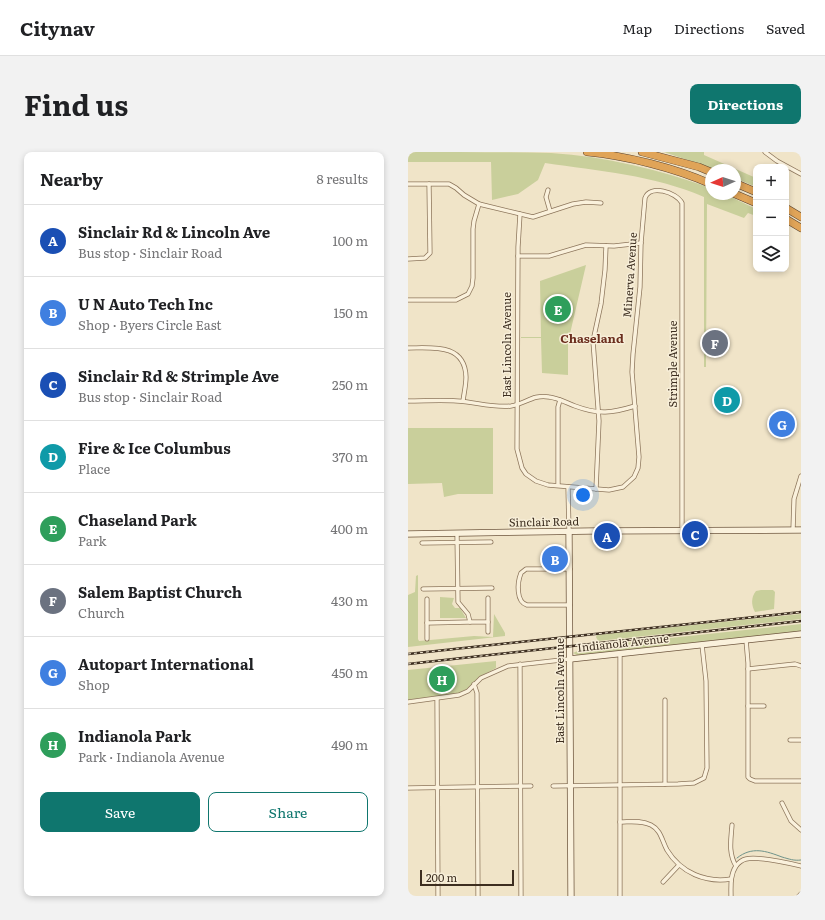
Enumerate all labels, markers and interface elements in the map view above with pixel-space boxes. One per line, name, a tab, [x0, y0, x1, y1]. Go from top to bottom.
text: Citynav	[20, 14, 95, 42]
text: Map	[622, 18, 652, 38]
text: Directions	[674, 18, 744, 38]
text: Saved	[766, 18, 805, 38]
text: Find us	[24, 83, 128, 125]
button: Directions	[690, 84, 801, 124]
north arrow	[705, 164, 741, 200]
map controls	[753, 164, 789, 272]
button: +	[753, 164, 789, 200]
text: Nearby	[40, 166, 103, 191]
text: 8 results	[317, 169, 368, 188]
button: −	[753, 200, 789, 236]
text: Sinclair Rd & Lincoln Ave	[78, 220, 270, 243]
text: A	[48, 231, 58, 250]
text: 100 m	[332, 231, 368, 250]
street label: Minerva Avenue	[618, 231, 640, 318]
button: layers	[753, 236, 789, 272]
text: Bus stop · Sinclair Road	[78, 243, 222, 262]
text: U N Auto Tech Inc	[78, 292, 213, 315]
street label: East Lincoln Avenue	[498, 292, 514, 398]
pin: E	[545, 294, 571, 324]
text: B	[49, 303, 57, 322]
text: 150 m	[333, 303, 368, 322]
text: Shop · Byers Circle East	[78, 315, 222, 334]
street label: Strimple Avenue	[664, 320, 680, 407]
pin: F	[702, 328, 728, 358]
district label: Chaseland	[560, 329, 624, 347]
text: Sinclair Rd & Strimple Ave	[78, 364, 279, 387]
text: C	[48, 375, 58, 394]
text: 250 m	[332, 375, 368, 394]
pin: D	[714, 385, 740, 415]
text: Bus stop · Sinclair Road	[78, 387, 222, 406]
pin: G	[769, 409, 795, 439]
text: Fire & Ice Columbus	[78, 436, 231, 459]
text: D	[48, 447, 58, 466]
text: 370 m	[332, 447, 368, 466]
text: Place	[78, 459, 110, 478]
your location	[573, 485, 593, 505]
text: Chaseland Park	[78, 508, 197, 531]
street label: Sinclair Road	[509, 512, 579, 530]
text: E	[49, 519, 57, 538]
text: 400 m	[331, 519, 368, 538]
pin: C	[682, 519, 708, 549]
pin: A	[594, 521, 620, 551]
text: Park	[78, 531, 107, 550]
pin: B	[542, 544, 568, 574]
text: Salem Baptist Church	[78, 580, 242, 603]
text: F	[49, 591, 57, 610]
text: 430 m	[331, 591, 368, 610]
text: Church	[78, 603, 125, 622]
street label: Indianola Avenue	[576, 629, 670, 655]
street label: East Lincoln Avenue	[551, 638, 567, 744]
text: Autopart International	[78, 652, 254, 675]
text: G	[48, 663, 58, 682]
text: 450 m	[332, 663, 368, 682]
pin: H	[429, 664, 455, 694]
text: Shop	[78, 675, 110, 694]
text: Indianola Park	[78, 724, 191, 747]
text: H	[48, 735, 58, 754]
text: 490 m	[331, 735, 368, 754]
text: Park · Indianola Avenue	[78, 747, 225, 766]
button: Save	[40, 792, 200, 832]
button: Share	[208, 792, 368, 832]
scale bar	[420, 868, 514, 887]
text: 200 m	[426, 869, 457, 885]

